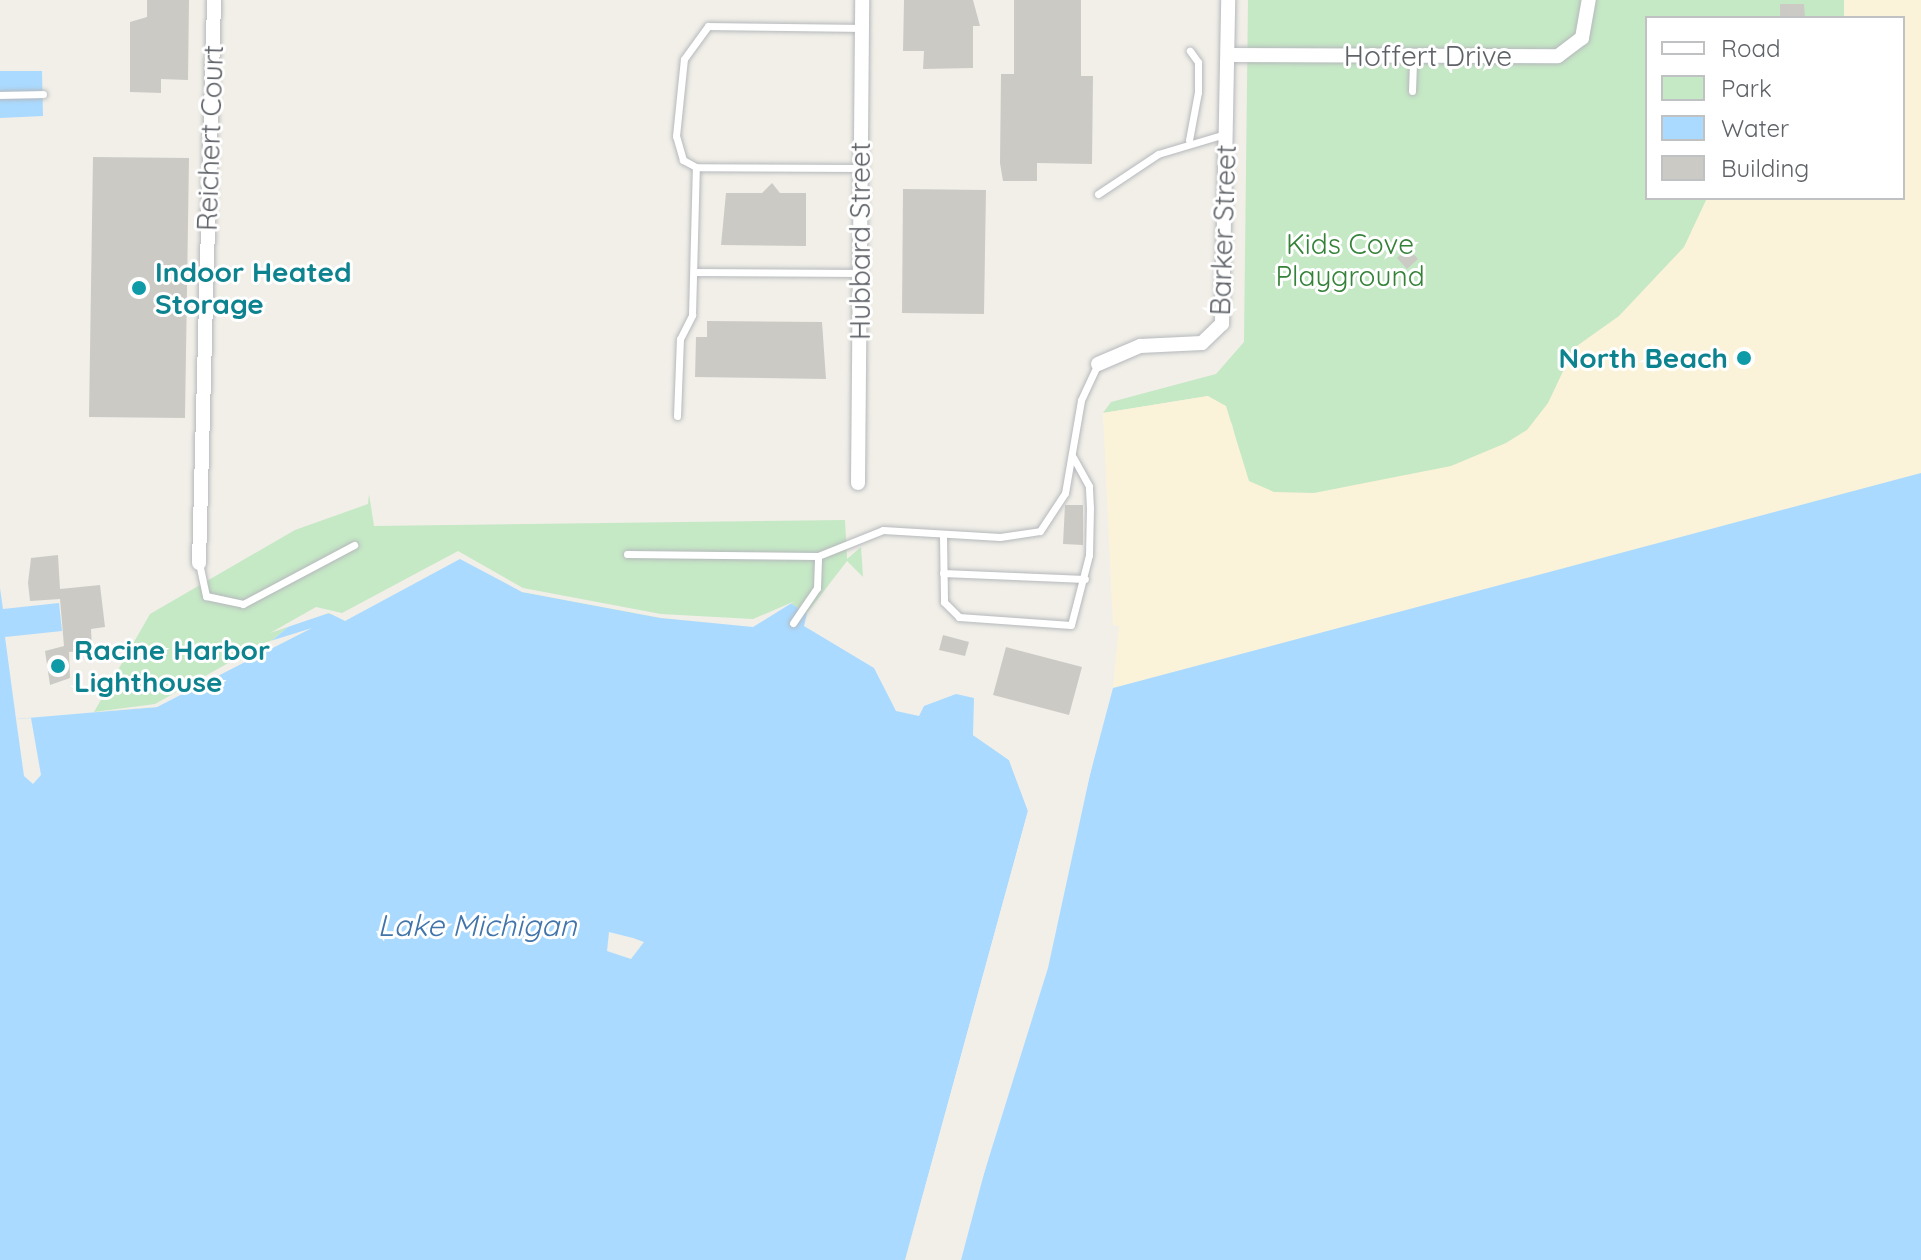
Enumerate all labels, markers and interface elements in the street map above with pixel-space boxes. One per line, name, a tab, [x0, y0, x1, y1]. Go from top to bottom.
legend	[1645, 16, 1905, 200]
text: Road	[1721, 33, 1781, 63]
street label: Hoffert Drive	[1344, 39, 1512, 73]
street label: Reichert Court	[190, 44, 230, 232]
text: Park	[1721, 73, 1772, 103]
text: Water	[1721, 113, 1789, 143]
street label: Hubbard Street	[843, 142, 877, 340]
street label: Barker Street	[1203, 144, 1243, 316]
text: Building	[1721, 153, 1809, 183]
park label: Kids Cove Playground	[1275, 227, 1425, 293]
place label: Indoor Heated Storage	[155, 255, 352, 321]
marker: Indoor Heated Storage	[130, 279, 148, 297]
place label: North Beach	[1559, 341, 1728, 375]
marker: North Beach	[1735, 349, 1753, 367]
place label: Racine Harbor Lighthouse	[74, 633, 270, 699]
marker: Racine Harbor Lighthouse	[49, 657, 67, 675]
water label: Lake Michigan	[378, 907, 576, 943]

